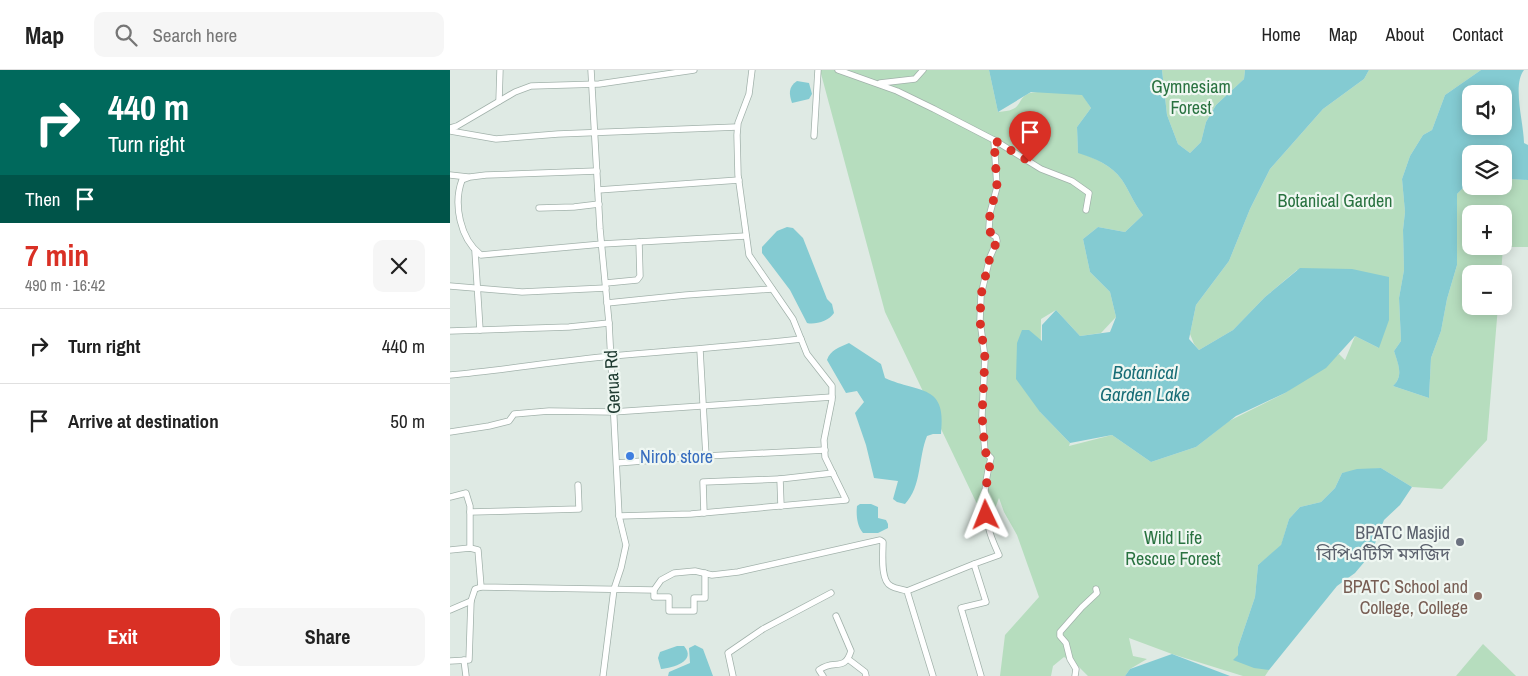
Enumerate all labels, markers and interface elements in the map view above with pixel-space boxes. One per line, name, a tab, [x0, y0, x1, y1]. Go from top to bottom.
search box	[94, 12, 444, 57]
text: Map	[25, 19, 64, 51]
icon: search	[112, 21, 140, 49]
text: Search here	[152, 22, 237, 48]
text: Home	[1261, 22, 1301, 47]
text: Map	[1329, 22, 1358, 47]
text: About	[1386, 22, 1424, 47]
text: Contact	[1452, 22, 1503, 47]
park label: Gymnesiam Forest	[1151, 74, 1231, 120]
text: 440 m	[108, 84, 189, 131]
map controls	[1462, 85, 1512, 315]
button: sound	[1462, 85, 1512, 135]
icon: right	[25, 90, 90, 155]
pin	[1009, 111, 1051, 162]
icon: arrive	[1016, 118, 1044, 146]
text: Turn right	[108, 129, 185, 159]
button: layers	[1462, 145, 1512, 195]
icon: arrive	[71, 185, 99, 213]
text: Then	[25, 186, 61, 212]
park label: Botanical Garden	[1278, 188, 1392, 213]
button: +	[1462, 205, 1512, 255]
text: 7 min	[25, 235, 89, 275]
button: close	[373, 240, 425, 292]
button: −	[1462, 265, 1512, 315]
text: 490 m · 16:42	[25, 274, 105, 296]
icon: right	[25, 332, 53, 360]
text: Turn right	[68, 333, 140, 359]
text: 440 m	[382, 333, 425, 359]
street label: Gerua Rd	[598, 349, 626, 415]
water label: Botanical Garden Lake	[1100, 359, 1190, 407]
icon: arrive	[25, 407, 53, 435]
text: Arrive at destination	[68, 408, 219, 434]
text: 50 m	[390, 408, 425, 434]
place label: Nirob store	[640, 444, 713, 469]
marker: Nirob store	[624, 450, 636, 462]
position arrow	[959, 488, 1011, 540]
place label: BPATC Masjid বিপিএটিসি মসজিদ	[1315, 520, 1451, 566]
park label: Wild Life Rescue Forest	[1125, 525, 1221, 571]
marker: BPATC Masjid বিপিএটিসি মসজিদ	[1454, 536, 1466, 548]
place label: BPATC School and College, College	[1343, 574, 1468, 620]
marker: BPATC School and College, College	[1472, 590, 1484, 602]
button: Exit	[25, 608, 220, 666]
button: Share	[230, 608, 425, 666]

